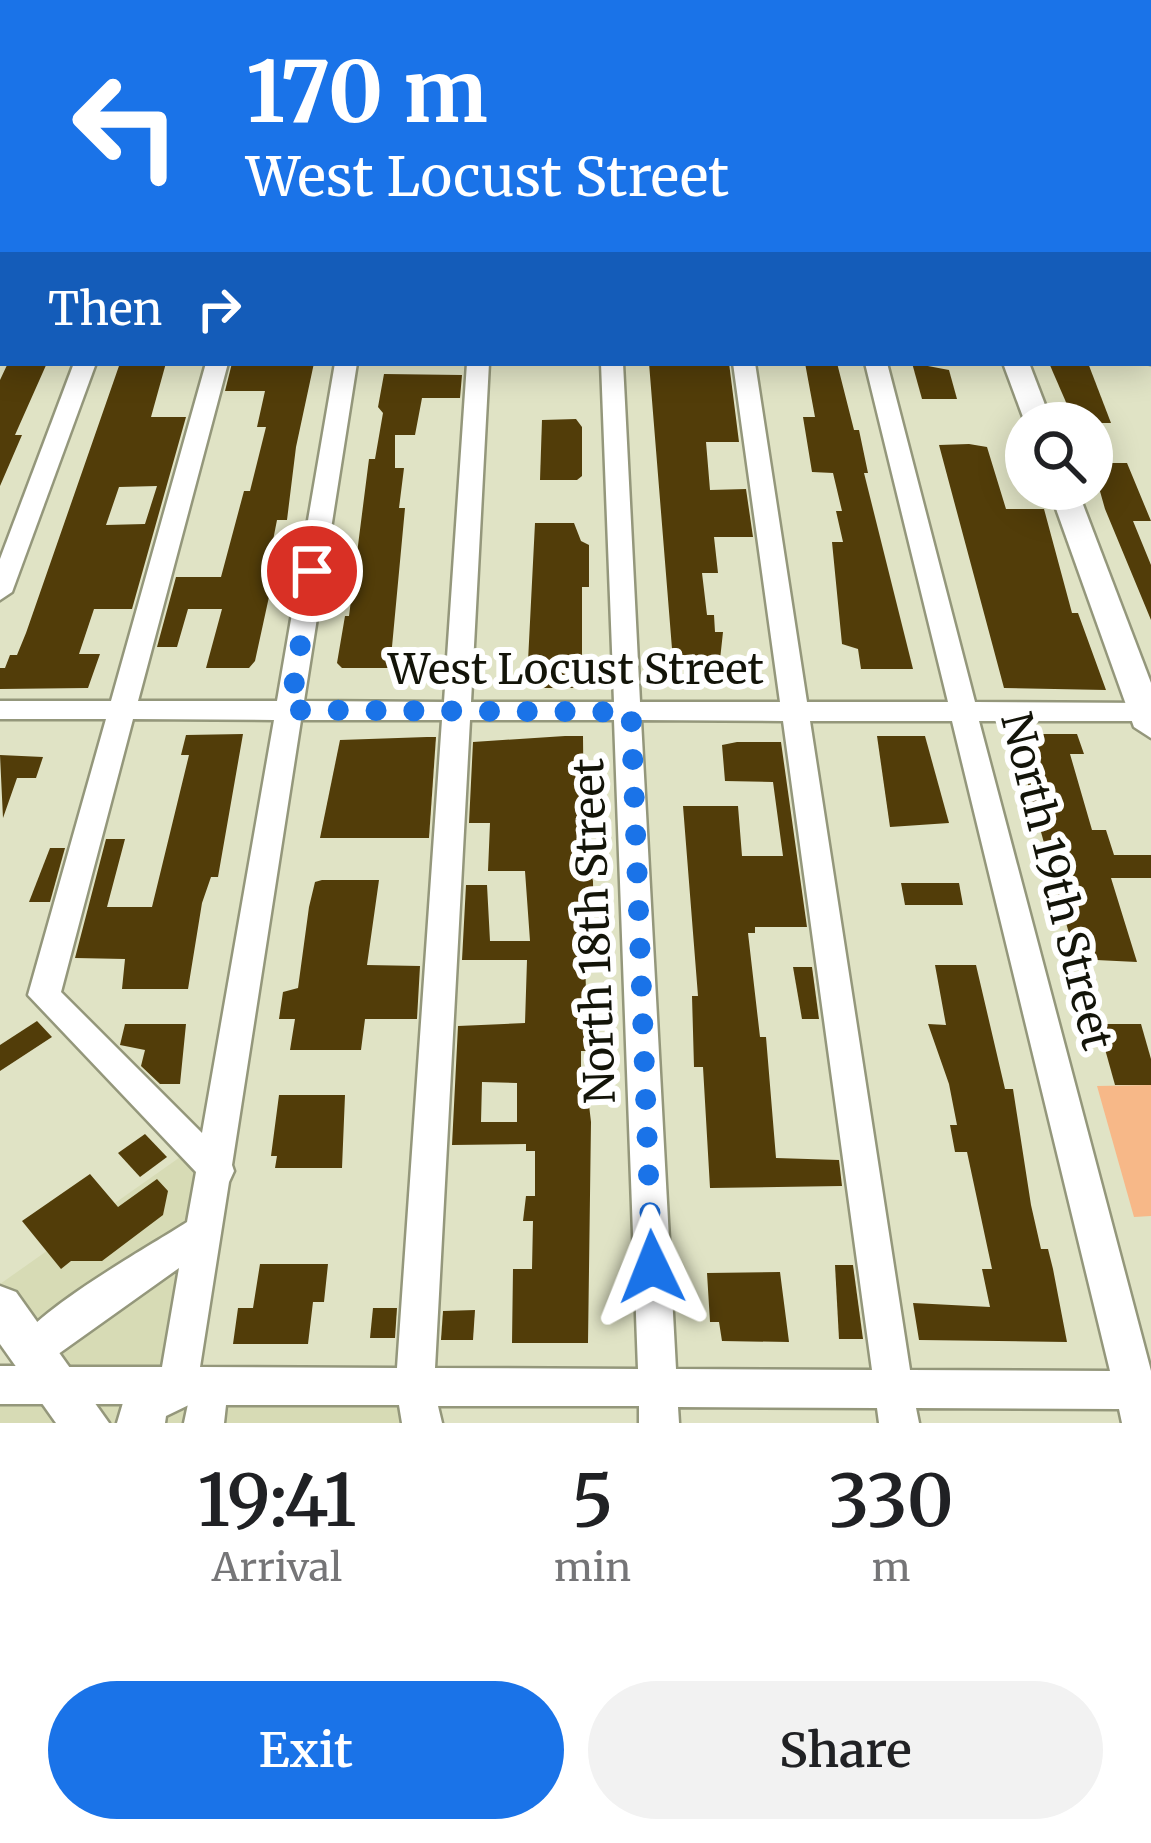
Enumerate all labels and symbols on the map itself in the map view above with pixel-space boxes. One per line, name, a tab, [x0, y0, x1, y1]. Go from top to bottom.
pin	[261, 520, 363, 622]
street label: West Locust Street	[387, 643, 764, 695]
street label: North 19th Street	[990, 707, 1124, 1055]
street label: North 18th Street	[562, 757, 626, 1105]
position arrow	[589, 1204, 715, 1330]

